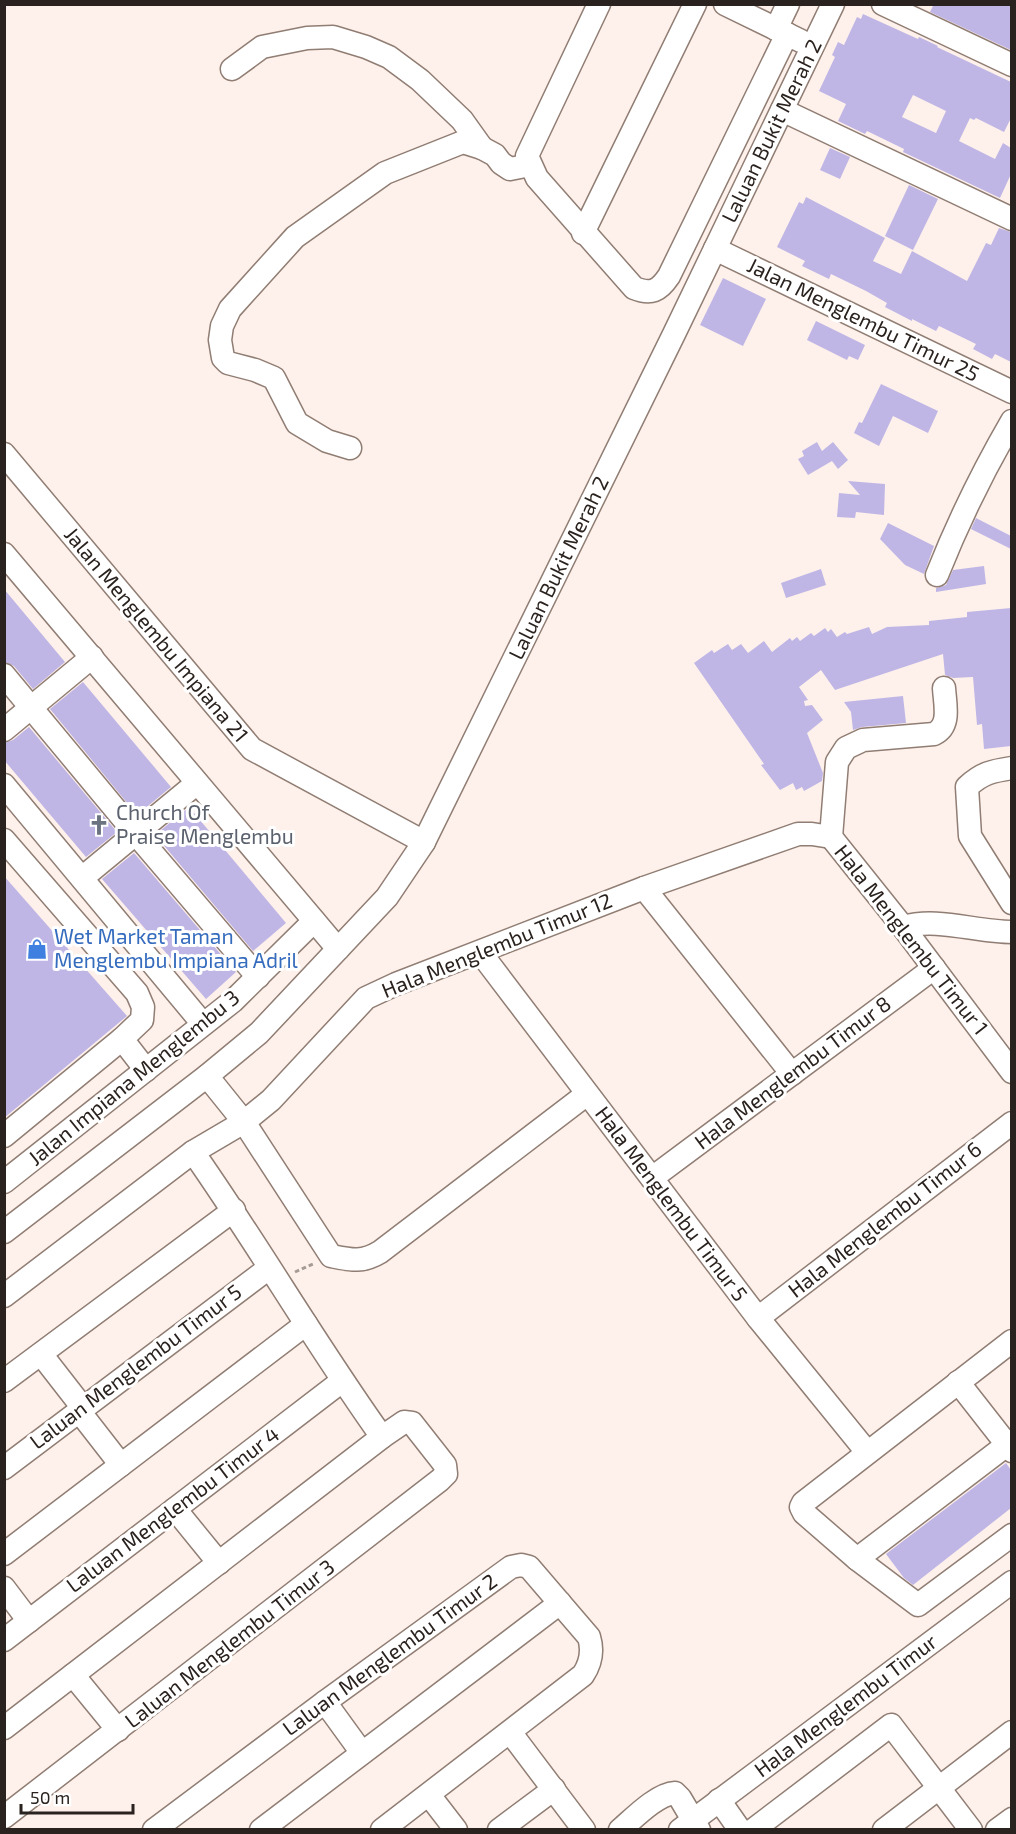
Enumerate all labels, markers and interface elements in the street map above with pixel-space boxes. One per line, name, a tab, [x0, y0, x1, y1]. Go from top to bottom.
street label: Laluan Bukit Merah 2	[715, 35, 826, 226]
street label: Jalan Menglembu Timur 25	[744, 252, 984, 386]
street label: Laluan Bukit Merah 2	[502, 472, 613, 663]
street label: Jalan Menglembu Impiana 21	[60, 521, 254, 747]
place label: Church Of Praise Menglembu	[116, 799, 294, 848]
church icon: Church Of Praise Menglembu	[87, 813, 111, 837]
street label: Hala Menglembu Timur 1	[830, 839, 994, 1039]
street label: Hala Menglembu Timur 12	[378, 887, 615, 1002]
place label: Wet Market Taman Menglembu Impiana Adril	[54, 923, 299, 972]
shop icon: Wet Market Taman Menglembu Impiana Adril	[25, 937, 49, 961]
street label: Jalan Impiana Menglembu 3	[22, 984, 244, 1170]
street label: Hala Menglembu Timur 8	[689, 990, 895, 1154]
street label: Hala Menglembu Timur 5	[591, 1101, 754, 1305]
street label: Hala Menglembu Timur 6	[783, 1136, 986, 1302]
street label: Laluan Menglembu Timur 5	[24, 1278, 246, 1454]
street label: Laluan Menglembu Timur 4	[61, 1421, 283, 1597]
street label: Laluan Menglembu Timur 3	[119, 1553, 339, 1732]
street label: Laluan Menglembu Timur 2	[277, 1568, 501, 1740]
street label: Hala Menglembu Timur	[749, 1628, 942, 1782]
scale bar	[21, 1777, 134, 1815]
text: 50 m	[30, 1786, 70, 1808]

